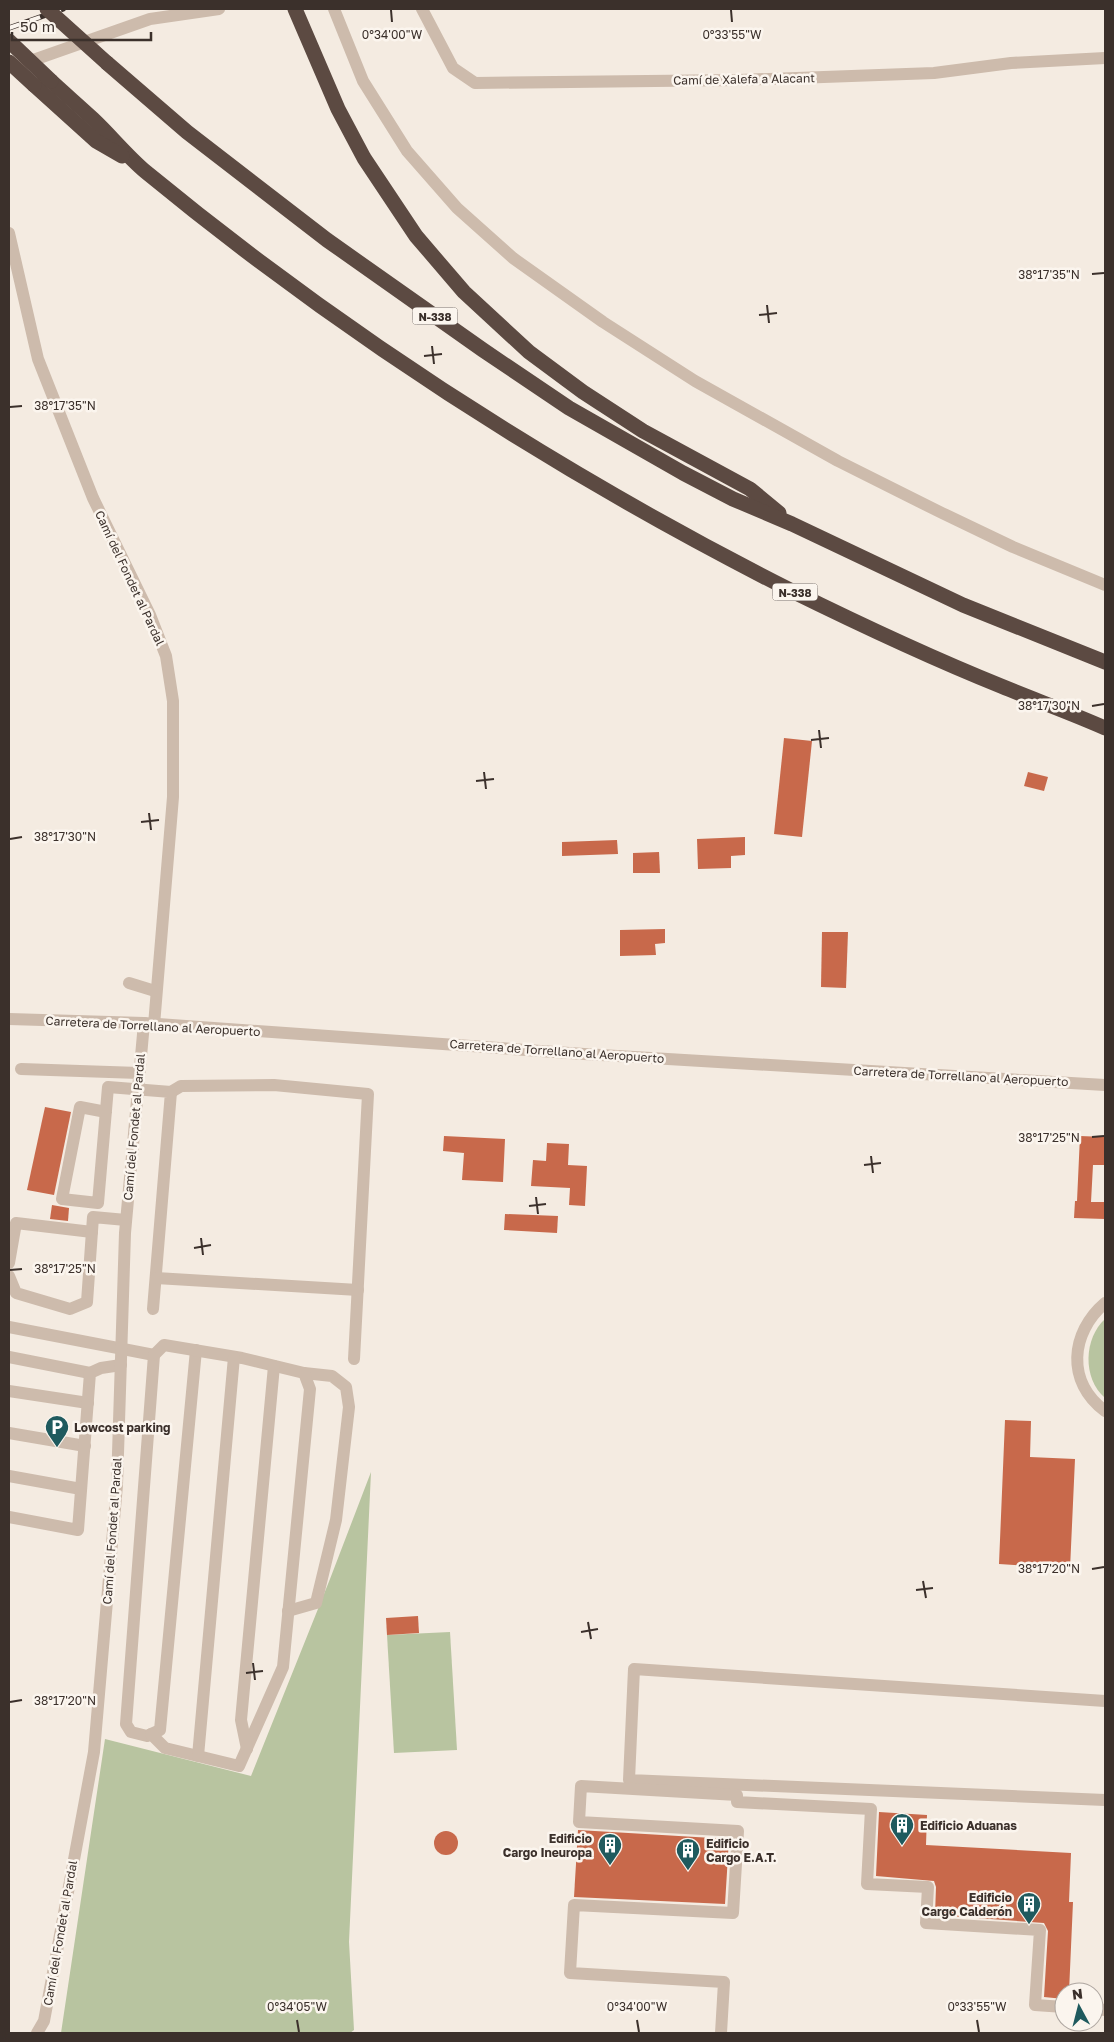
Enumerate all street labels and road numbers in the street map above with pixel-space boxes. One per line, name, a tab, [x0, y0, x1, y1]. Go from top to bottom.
street label: Camí de Xalefa a Alacant	[673, 70, 815, 88]
road number: N-338	[412, 308, 458, 324]
street label: Camí del Fondet al Pardal	[92, 508, 168, 648]
road number: N-338	[772, 584, 818, 600]
street label: Carretera de Torrellano al Aeropuerto	[45, 1013, 261, 1039]
street label: Carretera de Torrellano al Aeropuerto	[449, 1036, 665, 1066]
street label: Camí del Fondet al Pardal	[120, 1053, 148, 1201]
street label: Carretera de Torrellano al Aeropuerto	[853, 1063, 1069, 1089]
street label: Camí del Fondet al Pardal	[99, 1457, 125, 1605]
street label: Camí del Fondet al Pardal	[40, 1859, 80, 2007]

